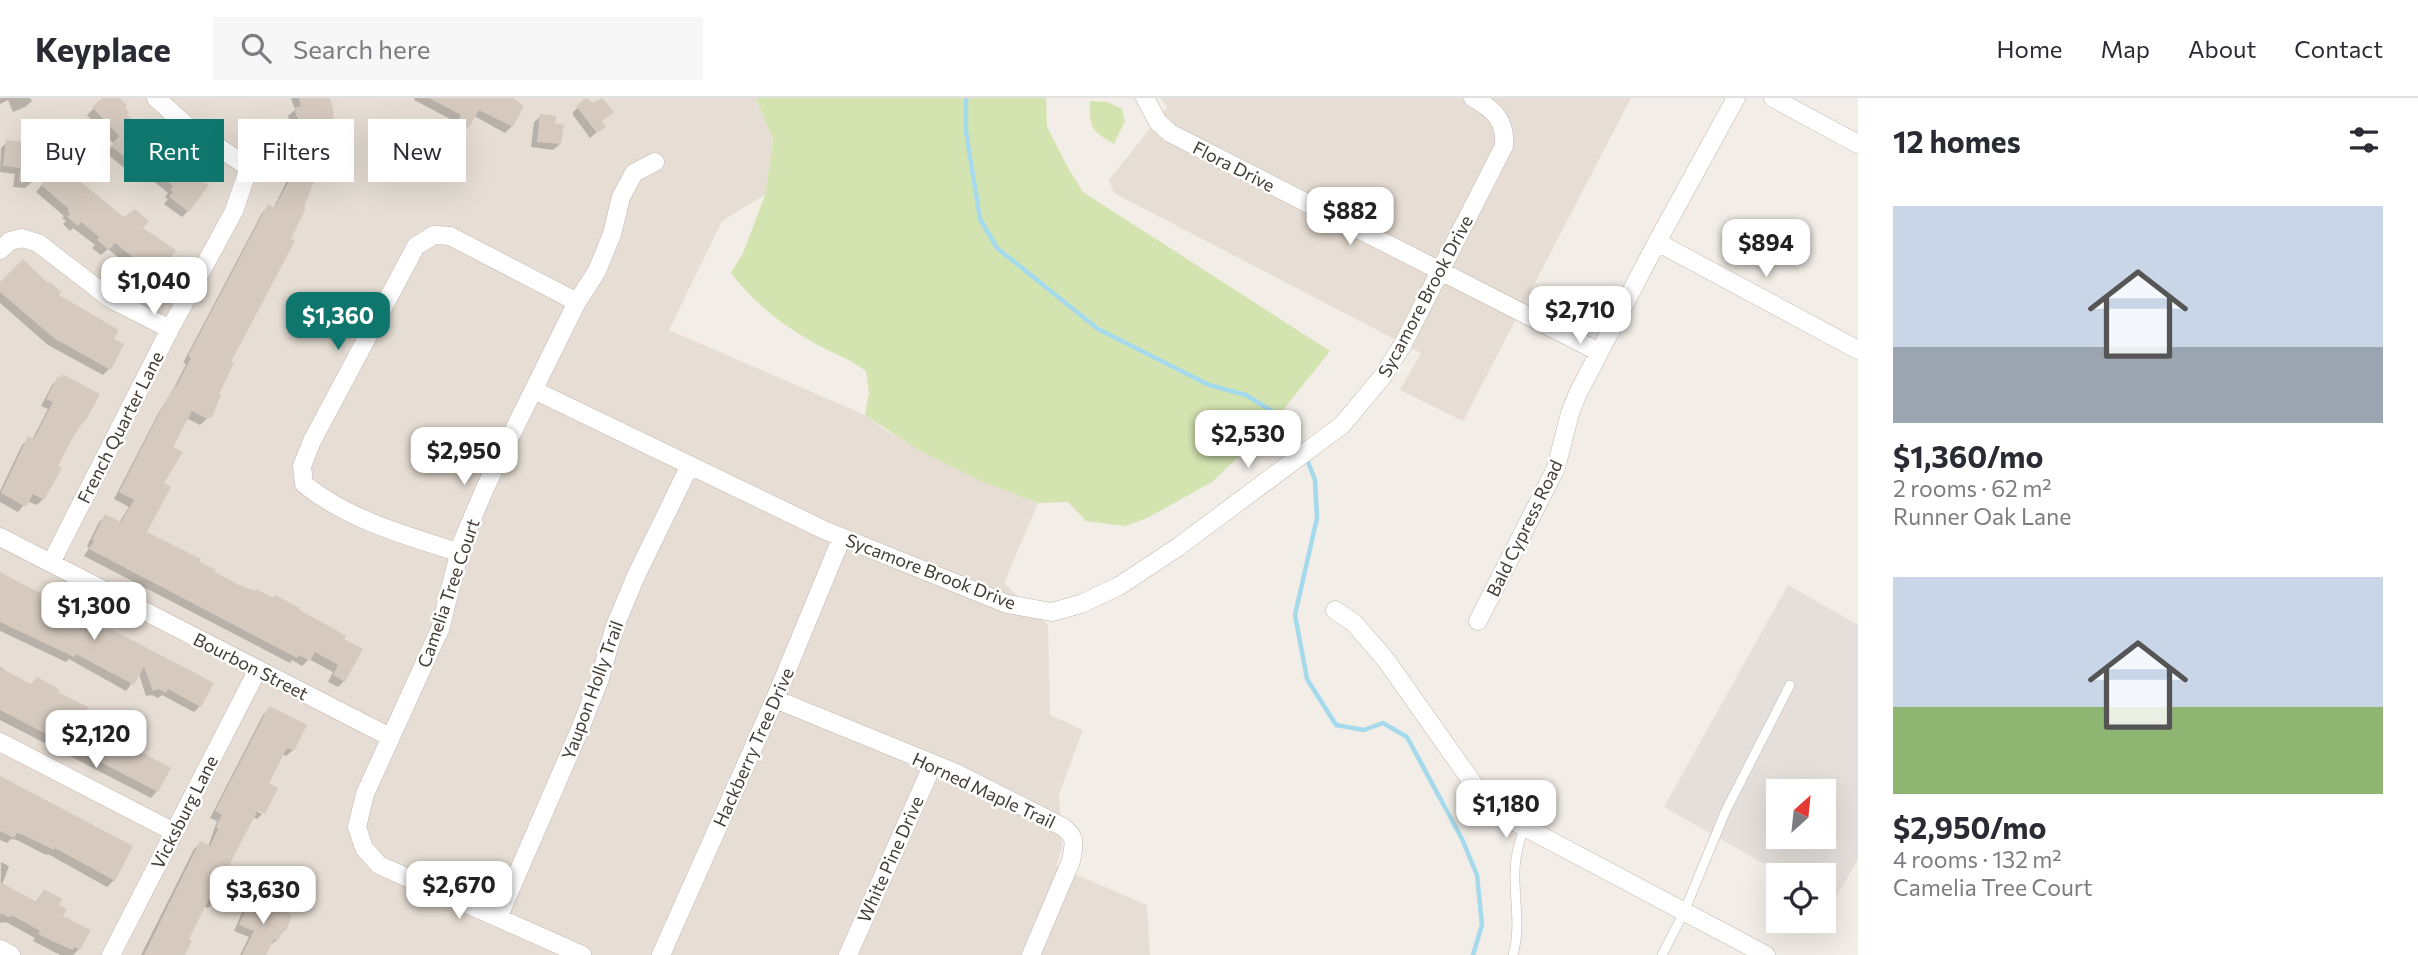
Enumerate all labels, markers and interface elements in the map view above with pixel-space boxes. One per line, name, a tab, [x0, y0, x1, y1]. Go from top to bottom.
search box	[213, 17, 703, 80]
text: Keyplace	[35, 28, 171, 69]
icon: search	[237, 29, 275, 67]
text: Search here	[293, 33, 430, 64]
text: Home	[1997, 34, 2063, 63]
text: Map	[2101, 34, 2150, 63]
text: About	[2188, 34, 2256, 63]
text: Contact	[2294, 34, 2383, 63]
chip: Buy	[21, 119, 110, 182]
chip: Rent	[124, 119, 224, 182]
chip: Filters	[238, 119, 354, 182]
chip: New	[368, 119, 466, 182]
icon: filters	[2345, 121, 2383, 159]
text: 12 homes	[1893, 122, 2021, 159]
street label: Flora Drive	[1189, 136, 1279, 196]
pin: $882	[1309, 188, 1391, 247]
text: $882	[1323, 196, 1377, 224]
street label: Sycamore Brook Drive	[1373, 211, 1477, 381]
pin: $894	[1725, 220, 1807, 279]
text: $894	[1738, 228, 1794, 256]
icon: home	[2075, 251, 2201, 377]
pin: $1,040	[97, 258, 211, 317]
text: $1,040	[117, 266, 191, 294]
pin: $2,710	[1523, 286, 1637, 346]
pin: $1,360	[281, 292, 395, 352]
text: $2,710	[1545, 295, 1615, 323]
text: $1,360	[302, 301, 374, 329]
street label: French Quarter Lane	[72, 347, 168, 507]
pin: $2,530	[1191, 410, 1305, 470]
text: $2,530	[1211, 419, 1285, 447]
pin: $2,950	[407, 428, 521, 487]
text: $2,950	[427, 436, 501, 464]
text: $1,360/mo	[1893, 437, 2043, 474]
street label: Bald Cypress Road	[1481, 456, 1567, 600]
text: 2 rooms · 62 m²	[1893, 474, 2052, 502]
text: Runner Oak Lane	[1893, 502, 2071, 530]
street label: Camelia Tree Court	[412, 516, 484, 670]
street label: Sycamore Brook Drive	[843, 528, 1019, 614]
pin: $1,300	[37, 582, 151, 642]
text: $1,300	[57, 591, 131, 619]
street label: Yaupon Holly Trail	[557, 617, 627, 763]
icon: home	[2075, 622, 2201, 748]
street label: Bourbon Street	[190, 628, 312, 704]
street label: Hackberry Tree Drive	[708, 664, 798, 830]
pin: $2,120	[39, 710, 153, 770]
text: $2,120	[62, 719, 131, 747]
street label: Horned Maple Trail	[909, 747, 1059, 833]
street label: Vicksburg Lane	[146, 752, 222, 872]
north arrow	[1766, 779, 1836, 849]
map controls	[1766, 779, 1836, 933]
pin: $1,180	[1449, 780, 1563, 840]
text: $1,180	[1472, 789, 1540, 817]
street label: White Pine Drive	[852, 792, 928, 926]
text: $2,950/mo	[1893, 808, 2046, 845]
text: 4 rooms · 132 m²	[1893, 845, 2062, 873]
pin: $2,670	[402, 862, 516, 921]
button: locate	[1766, 863, 1836, 933]
pin: $3,630	[206, 866, 320, 926]
text: $2,670	[422, 870, 496, 898]
text: Camelia Tree Court	[1893, 873, 2092, 901]
text: $3,630	[226, 875, 300, 903]

